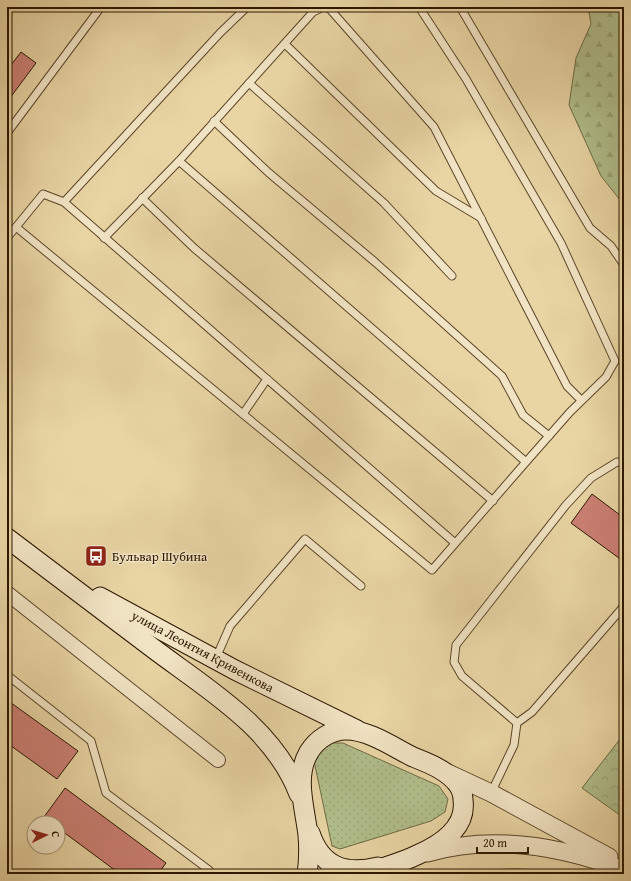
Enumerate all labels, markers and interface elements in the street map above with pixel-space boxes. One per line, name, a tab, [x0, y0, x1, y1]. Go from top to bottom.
bus stop icon: Бульвар Шубина	[83, 543, 109, 569]
place label: Бульвар Шубина	[112, 547, 208, 566]
street label: улица Леонтия Кривенкова	[127, 605, 278, 697]
north arrow	[26, 815, 66, 855]
scale bar	[477, 829, 528, 855]
text: С	[48, 830, 64, 838]
text: 20 m	[483, 834, 507, 851]

